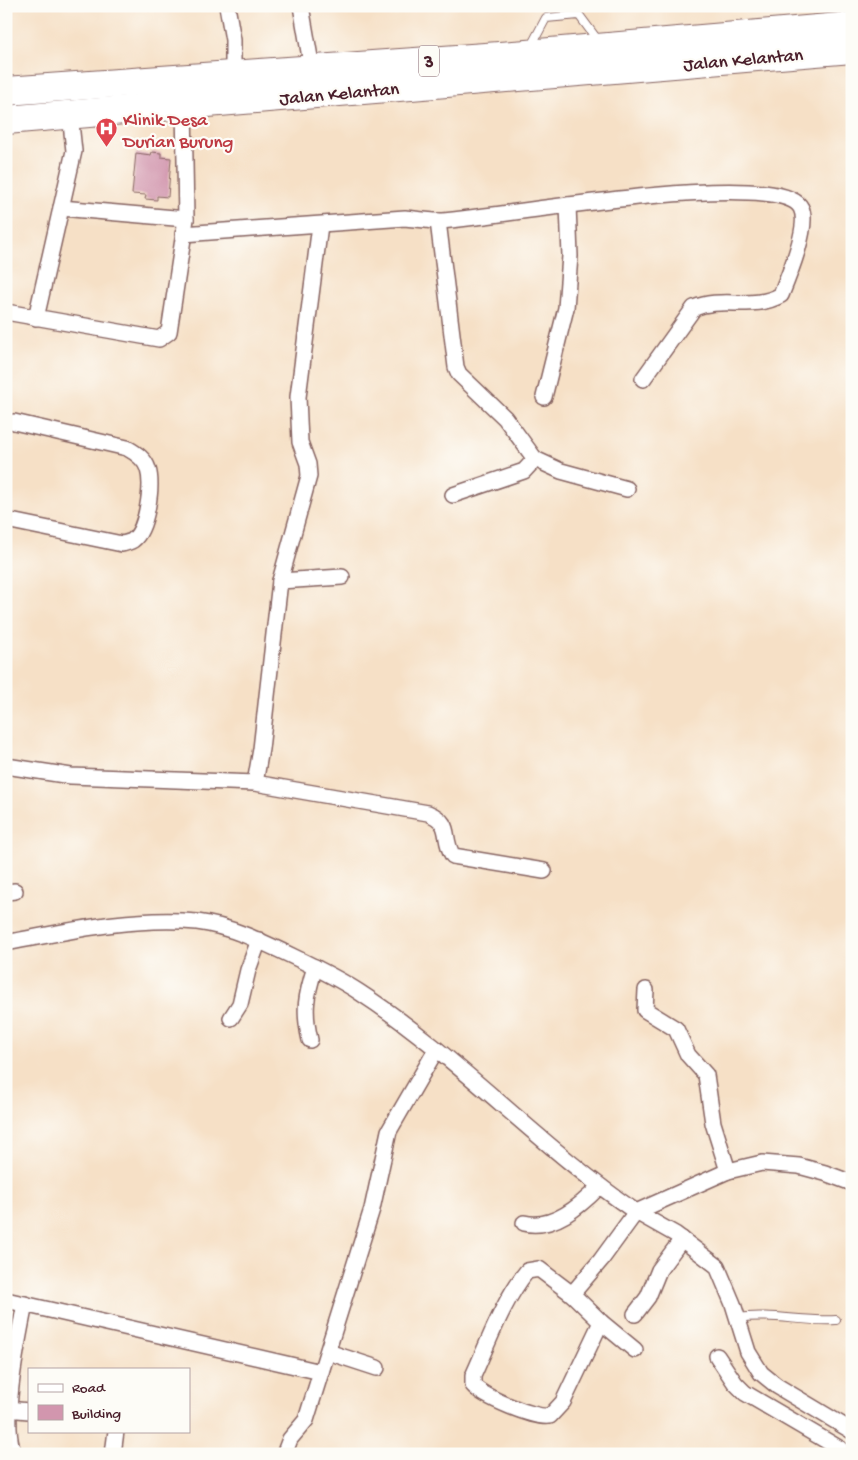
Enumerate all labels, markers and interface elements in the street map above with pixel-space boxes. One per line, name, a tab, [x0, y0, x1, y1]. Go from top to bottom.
street label: Jalan Kelantan	[682, 45, 804, 78]
road number: 3	[419, 46, 439, 76]
street label: Jalan Kelantan	[278, 79, 400, 112]
place label: Klinik Desa Durian Burung	[121, 110, 234, 155]
hospital icon: Klinik Desa Durian Burung	[95, 117, 119, 148]
legend	[28, 1368, 190, 1432]
text: Road	[72, 1380, 106, 1398]
text: Building	[71, 1406, 121, 1424]

